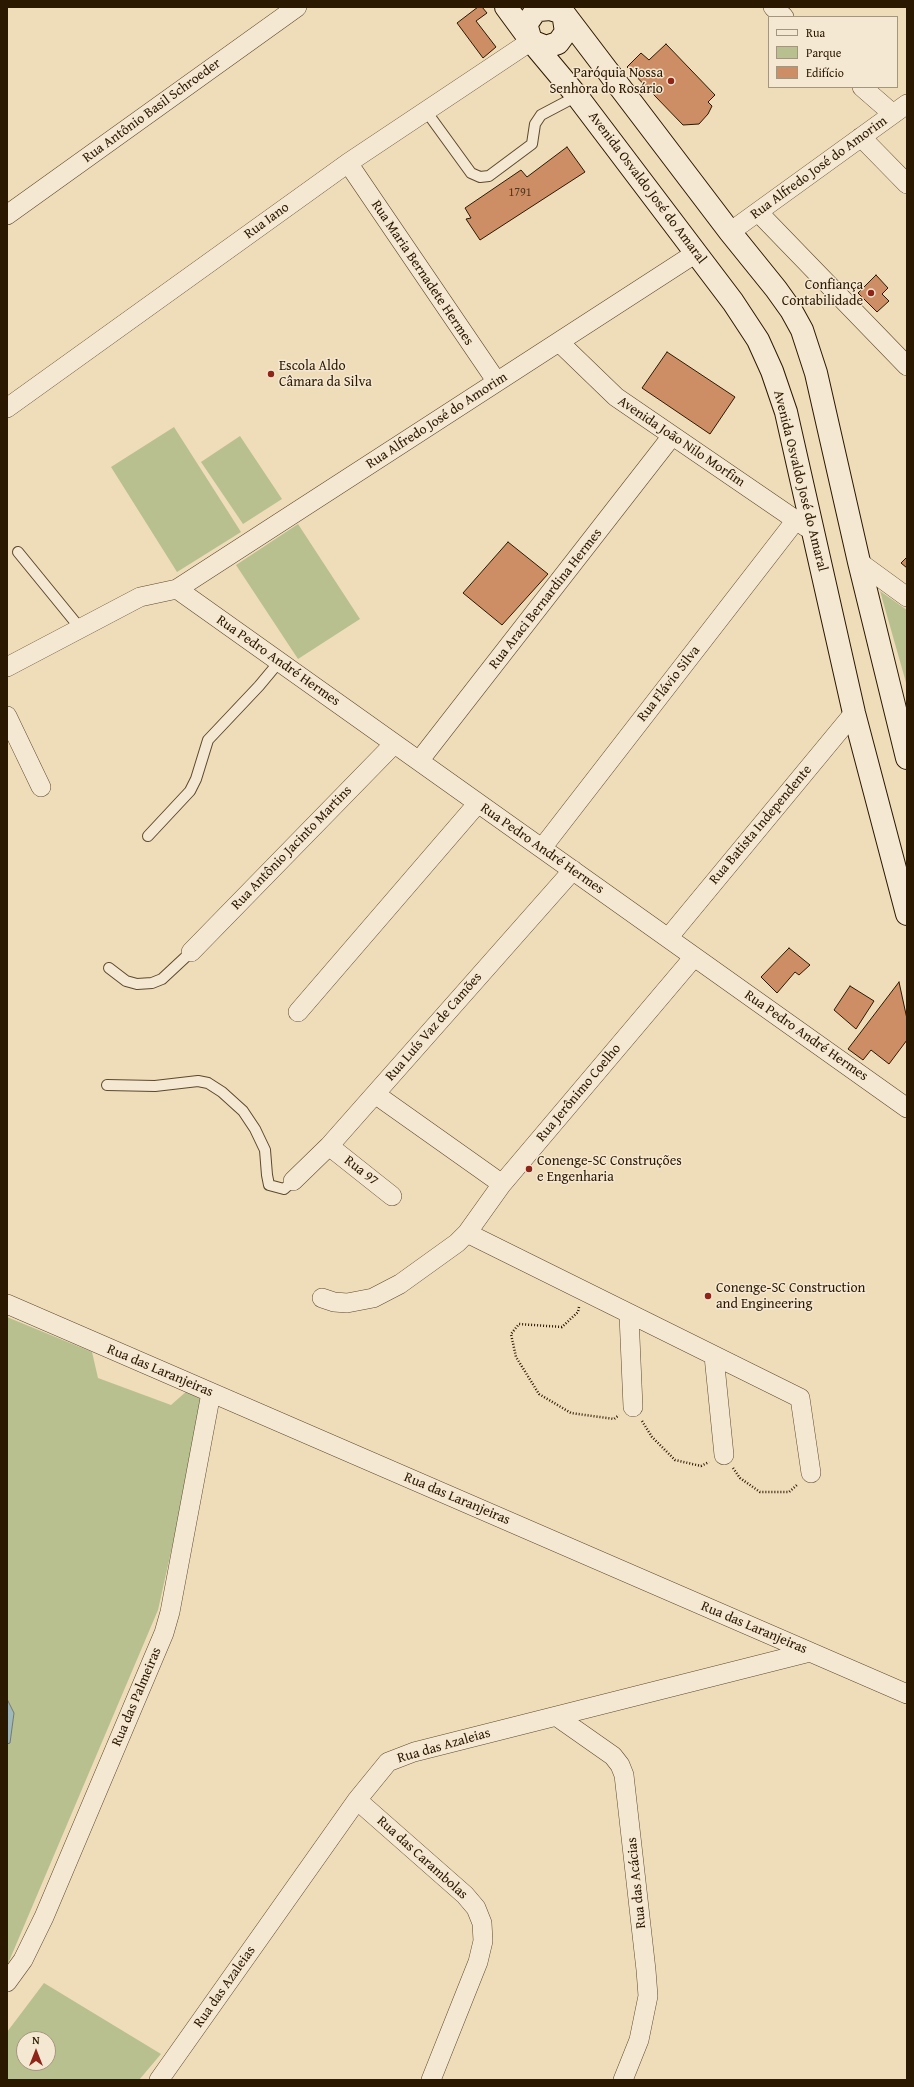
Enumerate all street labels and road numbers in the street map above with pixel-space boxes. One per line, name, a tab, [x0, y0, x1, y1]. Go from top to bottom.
street label: Rua Antônio Basil Schroeder	[80, 55, 224, 167]
street label: Avenida Osvaldo José do Amaral	[584, 109, 710, 267]
street label: Rua Alfredo José do Amorim	[747, 113, 891, 223]
street label: Rua Maria Bernadete Hermes	[367, 197, 477, 349]
street label: Rua Iano	[241, 199, 293, 243]
street label: Rua Alfredo José do Amorim	[363, 369, 511, 473]
street label: Avenida Osvaldo José do Amaral	[769, 389, 831, 573]
street label: Avenida João Nilo Morfim	[614, 393, 748, 491]
street label: Rua Araci Bernardina Hermes	[486, 525, 606, 673]
street label: Rua Pedro André Hermes	[213, 612, 343, 710]
street label: Rua Flávio Silva	[634, 643, 704, 725]
street label: Rua Batista Independente	[706, 762, 816, 888]
street label: Rua Antônio Jacinto Martins	[228, 782, 356, 914]
street label: Rua Pedro André Hermes	[477, 800, 607, 898]
street label: Rua Luís Vaz de Camões	[382, 969, 486, 1085]
street label: Rua Pedro André Hermes	[741, 987, 871, 1085]
street label: Rua Jerônimo Coelho	[533, 1041, 625, 1145]
street label: Rua 97	[341, 1152, 381, 1190]
street label: Rua das Laranjeiras	[104, 1341, 216, 1401]
street label: Rua das Laranjeiras	[401, 1469, 513, 1529]
street label: Rua das Laranjeiras	[698, 1598, 810, 1658]
street label: Rua das Palmeiras	[109, 1645, 165, 1749]
street label: Rua das Azaleias	[396, 1725, 492, 1767]
street label: Rua das Carambolas	[373, 1813, 471, 1903]
street label: Rua das Acácias	[624, 1837, 650, 1929]
street label: Rua das Azaleias	[191, 1943, 259, 2031]

